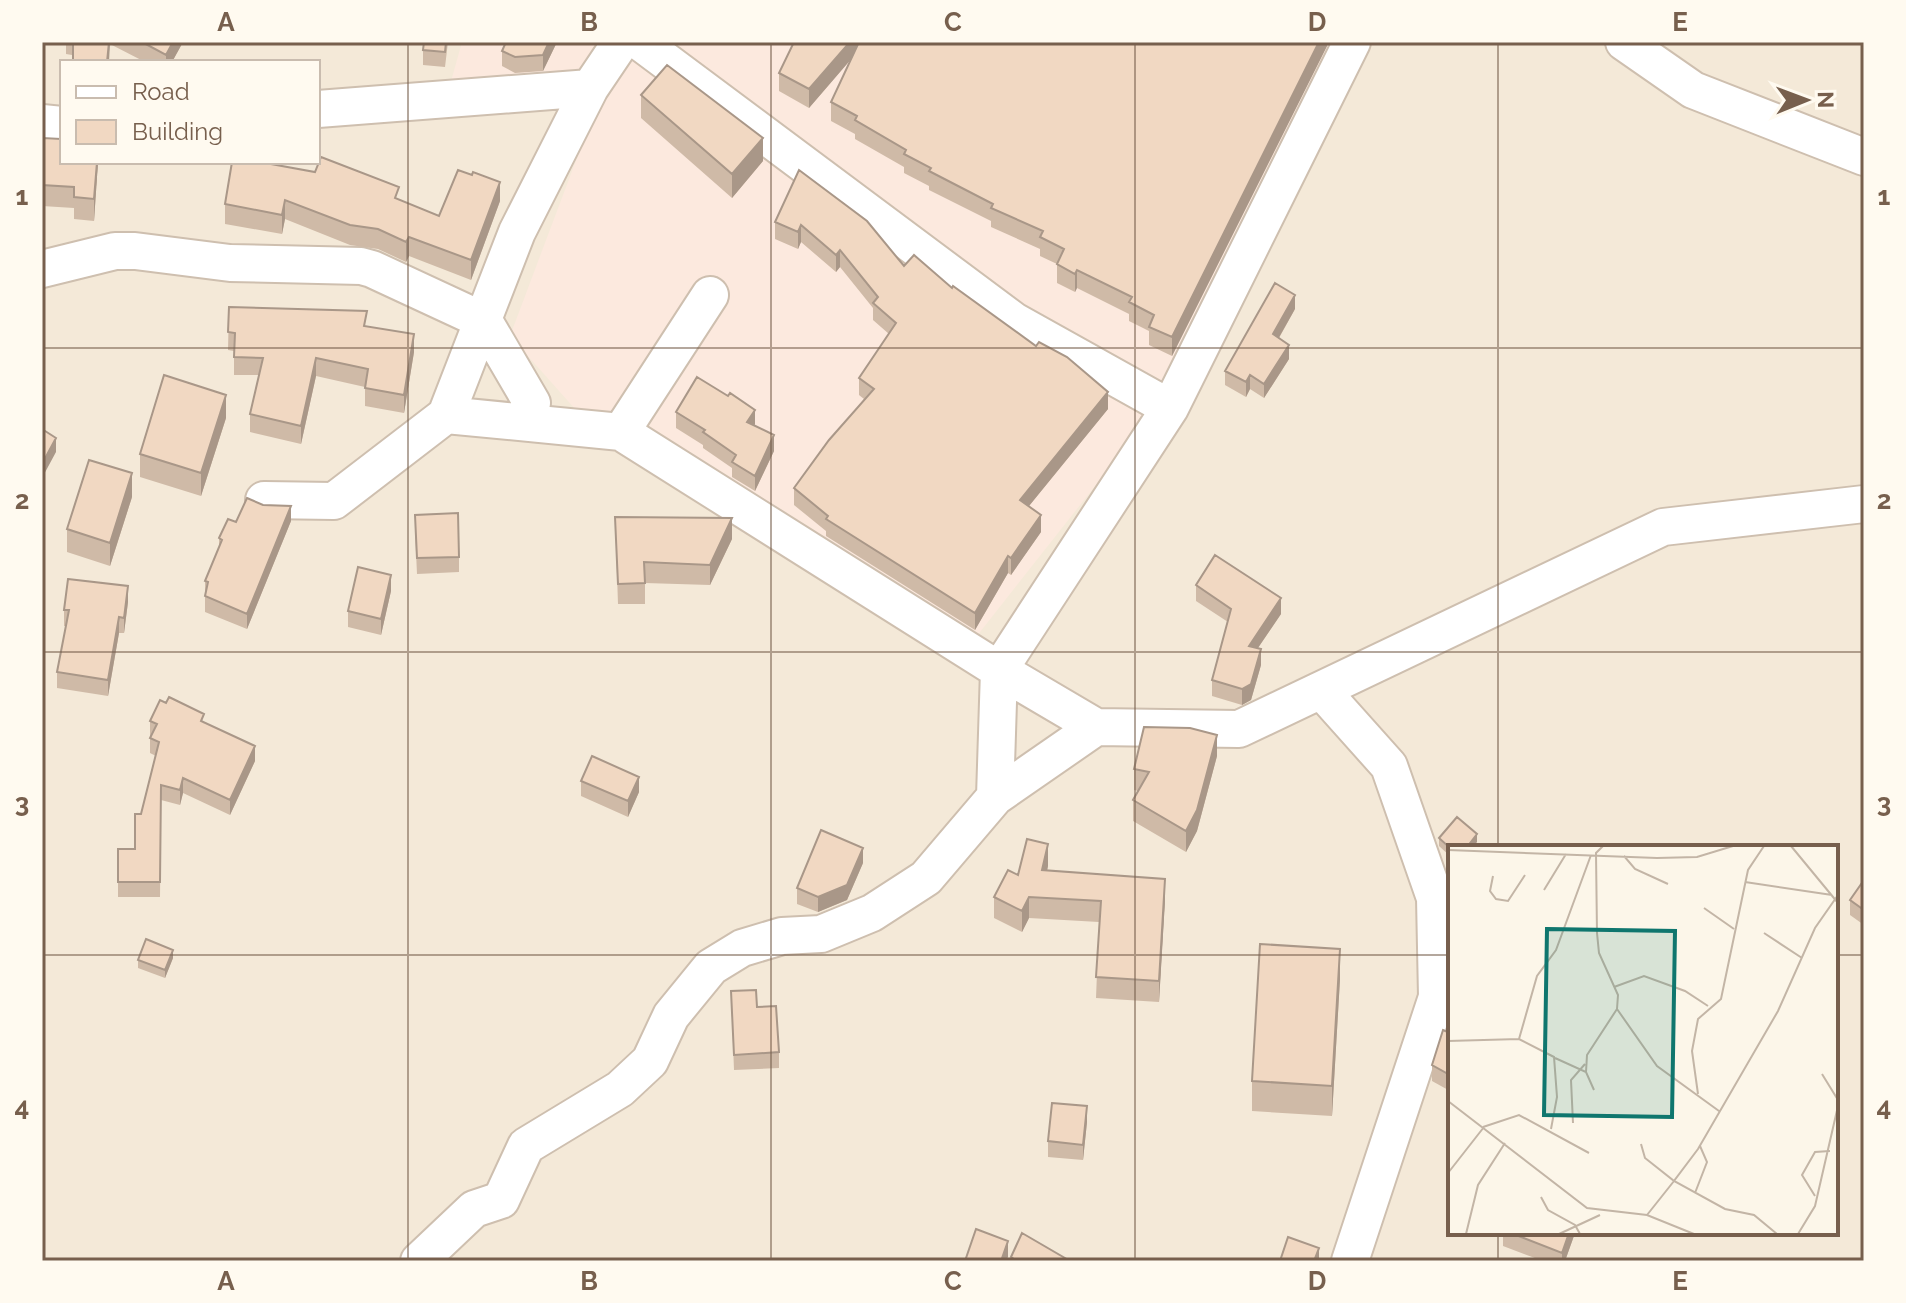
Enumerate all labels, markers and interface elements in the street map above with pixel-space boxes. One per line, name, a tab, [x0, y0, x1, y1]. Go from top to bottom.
text: A	[217, 7, 235, 37]
text: B	[580, 7, 598, 37]
text: C	[944, 7, 962, 37]
text: D	[1308, 7, 1326, 37]
text: E	[1672, 7, 1688, 37]
legend	[60, 60, 320, 164]
north arrow	[1766, 60, 1846, 140]
text: Road	[132, 77, 190, 106]
text: N	[1813, 91, 1839, 108]
text: Building	[132, 117, 223, 146]
text: 1	[16, 181, 29, 211]
text: 1	[1878, 181, 1891, 211]
text: 2	[15, 485, 29, 515]
text: 2	[1877, 485, 1891, 515]
text: 3	[15, 788, 29, 818]
text: 3	[1877, 788, 1891, 818]
inset map	[1448, 845, 1838, 1235]
text: 4	[15, 1092, 29, 1122]
text: 4	[1877, 1092, 1891, 1122]
text: A	[217, 1266, 235, 1296]
text: B	[580, 1266, 598, 1296]
text: C	[944, 1266, 962, 1296]
text: D	[1308, 1266, 1326, 1296]
text: E	[1672, 1266, 1688, 1296]

